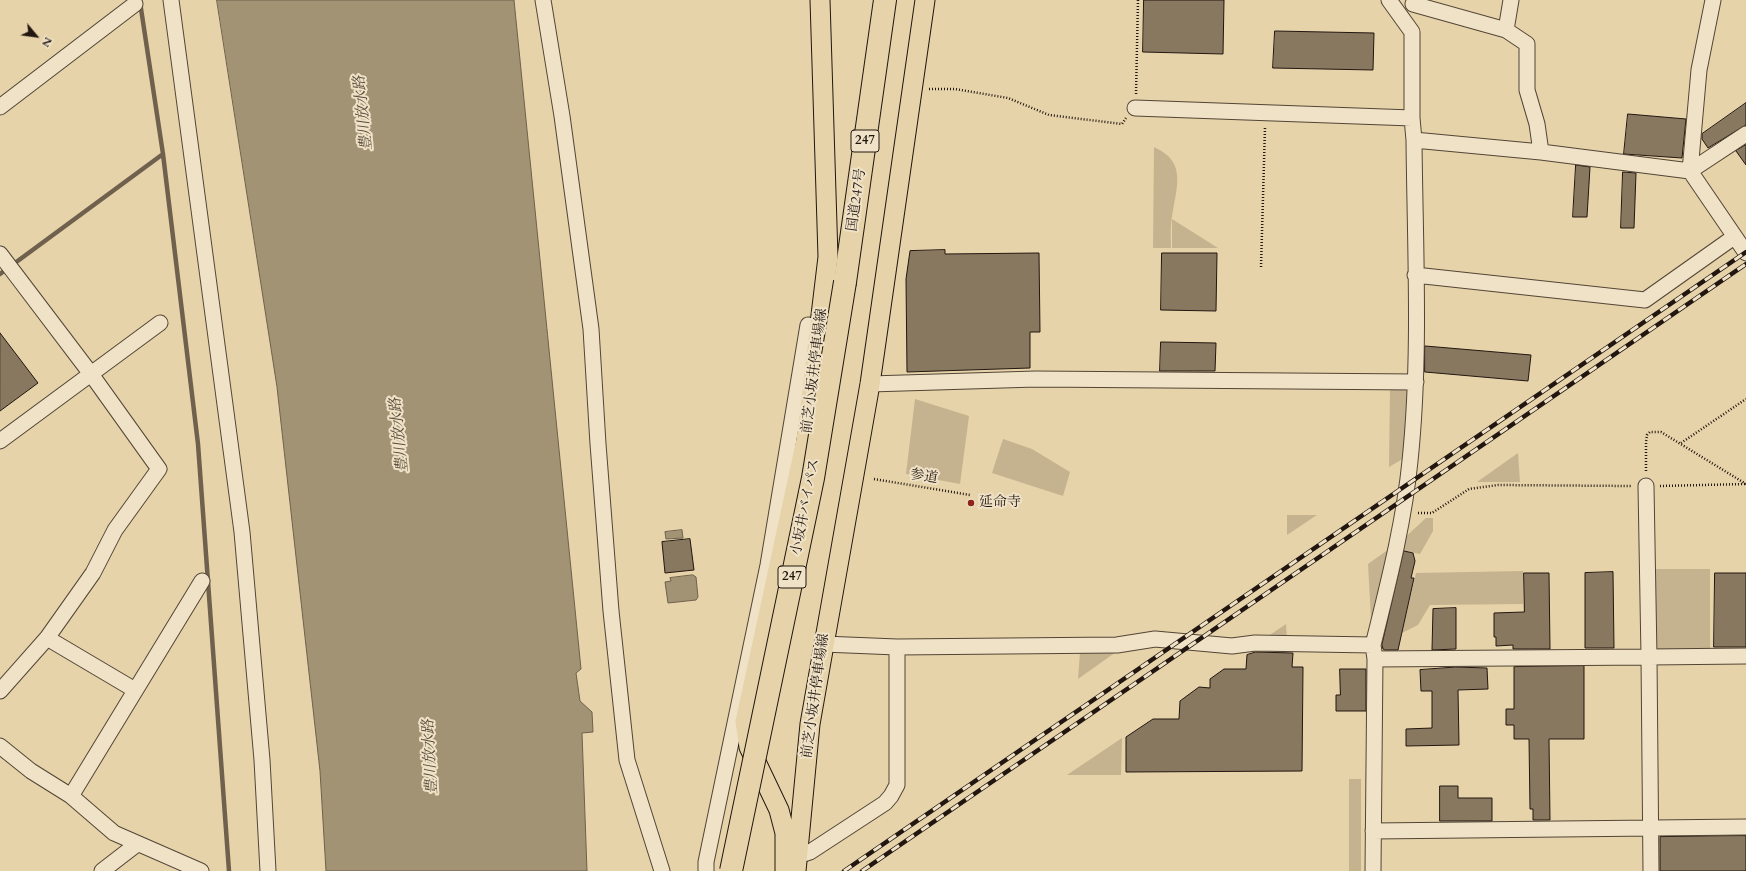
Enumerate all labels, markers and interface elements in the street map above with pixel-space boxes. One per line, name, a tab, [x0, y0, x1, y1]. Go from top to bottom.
north arrow	[16, 16, 56, 56]
text: N	[38, 34, 56, 50]
water label: 豊川放水路	[351, 75, 377, 151]
road number: 247	[851, 130, 879, 152]
street label: 国道247号	[844, 167, 870, 233]
street label: 前芝小坂井停車場線	[799, 307, 831, 435]
water label: 豊川放水路	[387, 397, 413, 473]
street label: 小坂井バイパス	[788, 457, 824, 557]
street label: 参道	[909, 467, 939, 487]
place label: 延命寺	[979, 495, 1021, 511]
marker: 延命寺	[966, 498, 976, 508]
road number: 247	[778, 566, 806, 588]
street label: 前芝小坂井停車場線	[799, 632, 833, 760]
water label: 豊川放水路	[420, 719, 442, 795]

